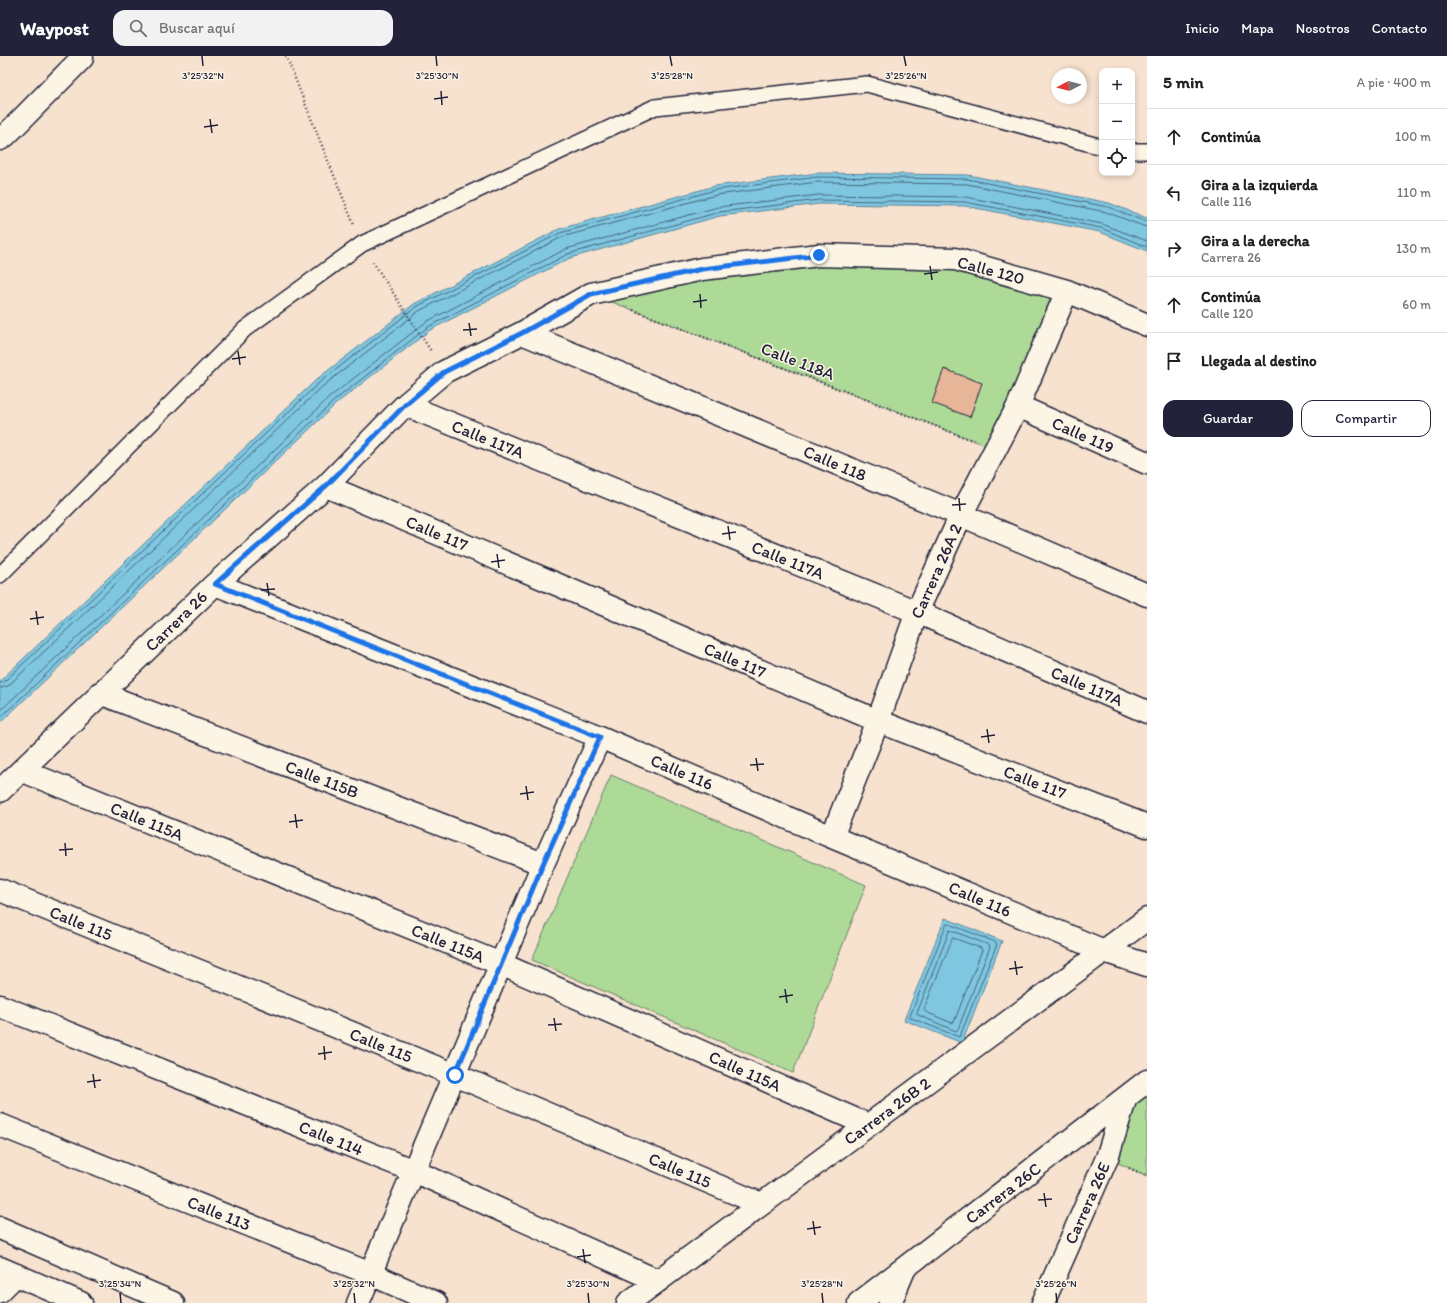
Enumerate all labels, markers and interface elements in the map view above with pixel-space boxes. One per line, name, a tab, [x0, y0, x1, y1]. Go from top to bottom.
search box	[113, 10, 393, 46]
text: Waypost	[20, 17, 89, 40]
icon: search	[127, 17, 149, 39]
text: Buscar aquí	[159, 19, 235, 37]
text: Inicio	[1185, 20, 1219, 37]
text: Mapa	[1241, 20, 1274, 37]
text: Nosotros	[1296, 20, 1350, 37]
text: Contacto	[1372, 20, 1427, 37]
north arrow	[1051, 68, 1087, 104]
map controls	[1099, 68, 1135, 176]
button: +	[1099, 68, 1135, 104]
text: 3°25'32"N	[182, 69, 224, 82]
text: 3°25'30"N	[416, 69, 459, 82]
text: 3°25'28"N	[651, 69, 693, 82]
text: 3°25'26"N	[885, 69, 927, 82]
text: 5 min	[1163, 72, 1203, 92]
text: A pie · 400 m	[1357, 75, 1431, 90]
button: −	[1099, 104, 1135, 140]
icon: ahead	[1163, 126, 1185, 148]
text: Continúa	[1201, 128, 1261, 146]
text: 100 m	[1395, 129, 1431, 144]
button: locate	[1099, 140, 1135, 176]
text: Gira a la izquierda	[1201, 176, 1318, 194]
icon: left	[1163, 182, 1185, 204]
text: 110 m	[1397, 185, 1431, 200]
text: Calle 116	[1201, 194, 1252, 209]
text: Gira a la derecha	[1201, 232, 1310, 250]
icon: right	[1163, 238, 1185, 260]
text: 130 m	[1396, 241, 1431, 256]
route end	[810, 246, 828, 264]
text: Carrera 26	[1201, 250, 1261, 265]
street label: Calle 120	[955, 251, 1027, 289]
text: Continúa	[1201, 288, 1261, 306]
icon: ahead	[1163, 294, 1185, 316]
text: 60 m	[1402, 297, 1431, 312]
text: Calle 120	[1201, 306, 1253, 321]
street label: Calle 118A	[758, 338, 838, 384]
icon: arrive	[1163, 350, 1185, 372]
text: Llegada al destino	[1201, 352, 1317, 370]
button: Guardar	[1163, 400, 1293, 437]
button: Compartir	[1301, 400, 1431, 437]
street label: Calle 119	[1049, 412, 1117, 458]
street label: Calle 117A	[449, 415, 527, 463]
street label: Calle 118	[801, 441, 869, 485]
street label: Calle 117	[403, 511, 472, 555]
street label: Carrera 26A 2	[906, 520, 966, 622]
street label: Calle 117A	[749, 536, 827, 584]
street label: Carrera 26	[141, 587, 211, 655]
street label: Calle 117	[701, 638, 770, 682]
street label: Calle 117A	[1048, 662, 1126, 710]
street label: Calle 116	[648, 750, 716, 794]
street label: Calle 115B	[282, 756, 362, 802]
street label: Calle 117	[1001, 761, 1070, 803]
street label: Calle 115A	[108, 797, 186, 845]
street label: Calle 116	[946, 877, 1014, 921]
street label: Calle 115	[47, 901, 115, 945]
street label: Calle 115A	[409, 919, 487, 967]
street label: Calle 115	[347, 1023, 415, 1067]
street label: Calle 115A	[706, 1046, 784, 1096]
route start	[446, 1066, 464, 1084]
street label: Carrera 26B 2	[840, 1073, 934, 1149]
street label: Calle 114	[296, 1116, 366, 1160]
street label: Calle 115	[646, 1148, 714, 1192]
street label: Carrera 26C	[961, 1158, 1045, 1228]
street label: Carrera 26E	[1060, 1159, 1114, 1247]
street label: Calle 113	[184, 1191, 254, 1235]
text: 3°25'34"N	[99, 1277, 142, 1290]
text: 3°25'32"N	[333, 1277, 375, 1290]
text: 3°25'30"N	[567, 1277, 610, 1290]
text: 3°25'28"N	[801, 1277, 843, 1290]
text: 3°25'26"N	[1035, 1277, 1077, 1290]

